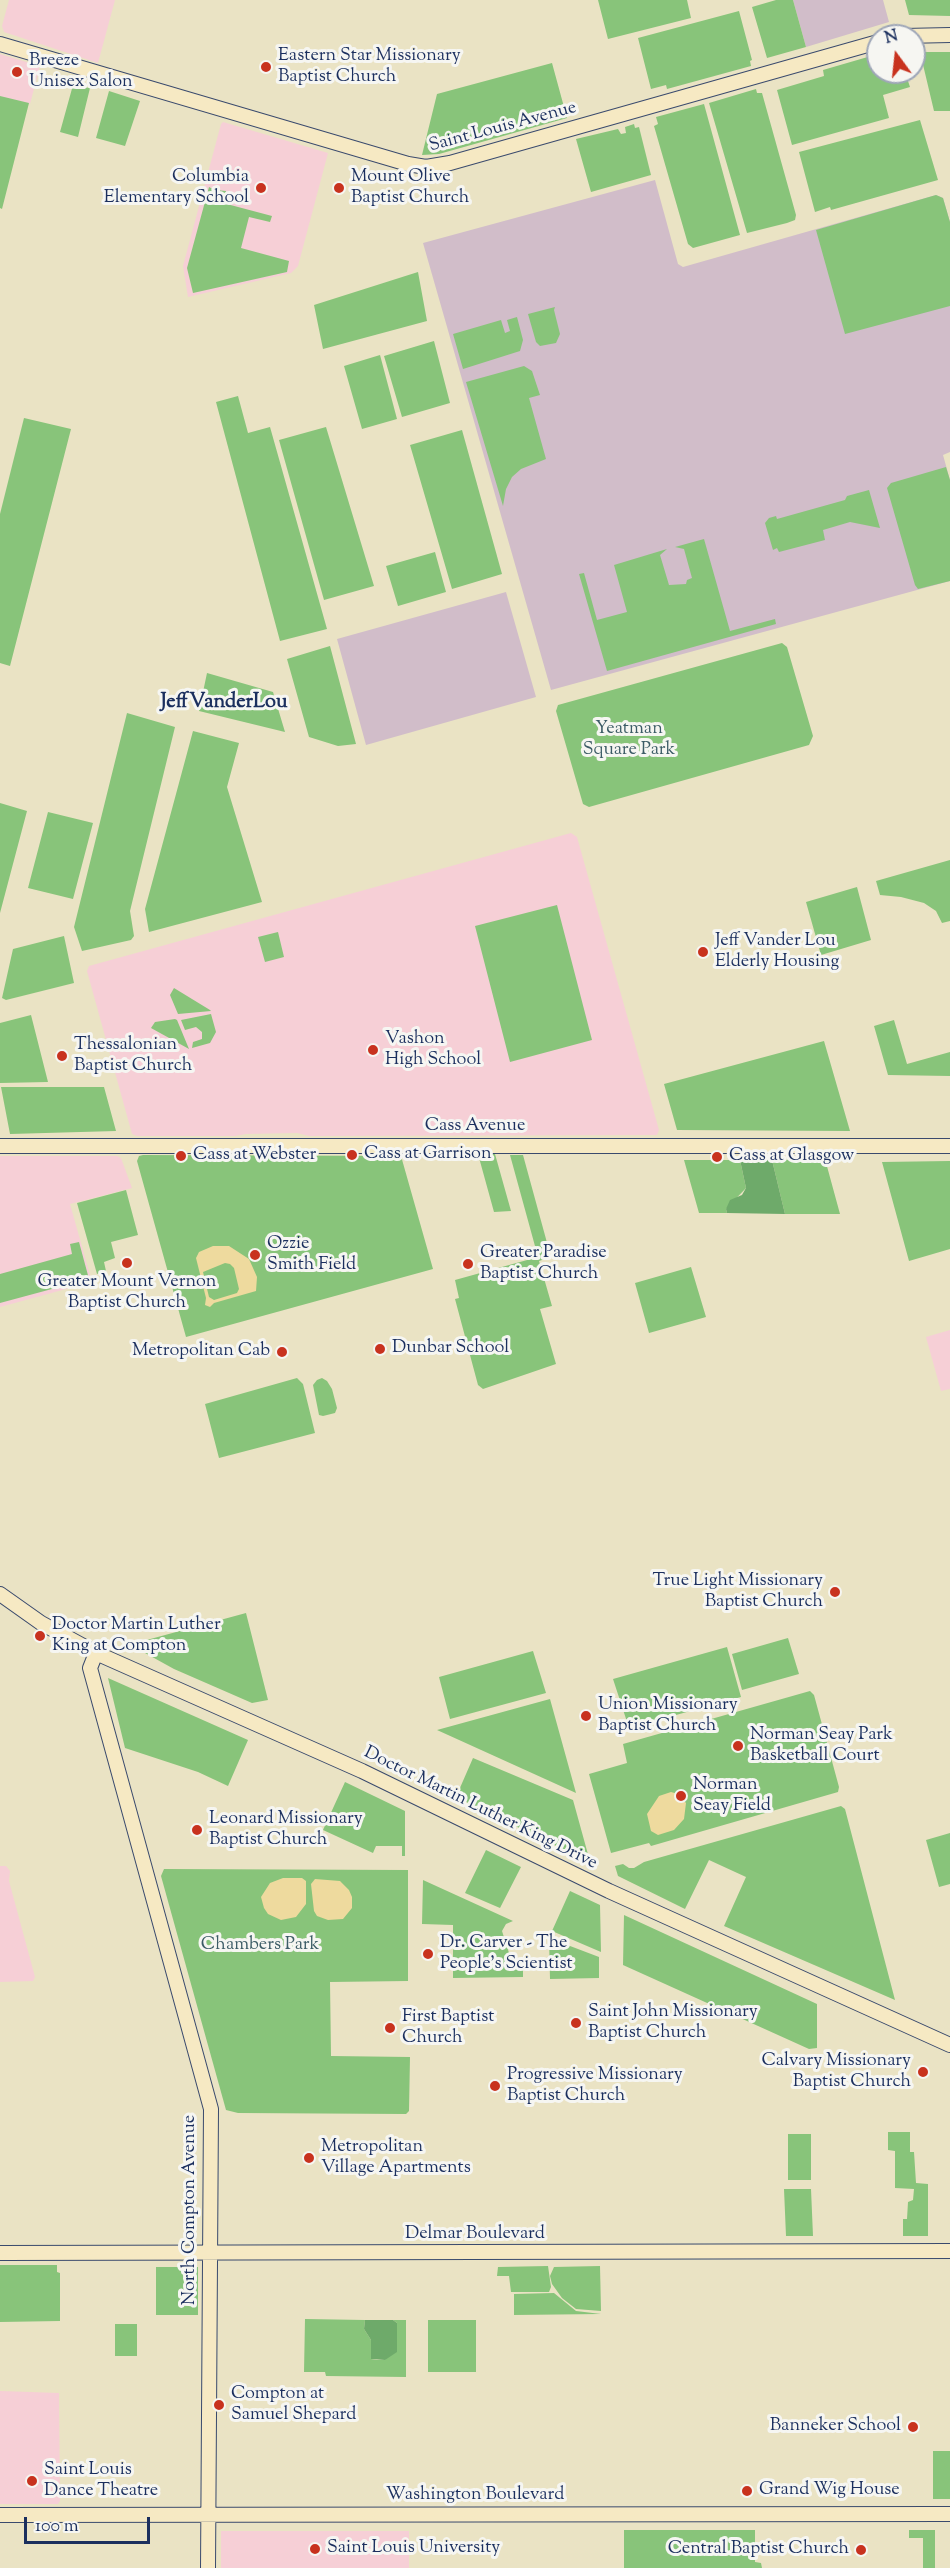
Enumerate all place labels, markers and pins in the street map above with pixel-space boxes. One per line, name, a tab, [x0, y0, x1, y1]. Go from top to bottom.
place label: Eastern Star Missionary Baptist Church	[278, 46, 461, 88]
place label: Breeze Unisex Salon	[29, 51, 133, 94]
marker: Eastern Star Missionary Baptist Church	[259, 60, 273, 74]
marker: Breeze Unisex Salon	[10, 65, 24, 79]
place label: Columbia Elementary School	[104, 167, 249, 210]
place label: Mount Olive Baptist Church	[351, 167, 469, 210]
marker: Columbia Elementary School	[254, 181, 268, 195]
marker: Mount Olive Baptist Church	[332, 181, 346, 195]
place label: Jeff Vander Lou Elderly Housing	[715, 931, 839, 974]
marker: Jeff Vander Lou Elderly Housing	[696, 945, 710, 959]
place label: Vashon High School	[385, 1029, 481, 1072]
place label: Thessalonian Baptist Church	[74, 1035, 192, 1078]
marker: Vashon High School	[366, 1043, 380, 1057]
marker: Thessalonian Baptist Church	[55, 1049, 69, 1063]
place label: Cass at Garrison	[364, 1144, 492, 1166]
place label: Cass at Webster	[193, 1145, 316, 1167]
place label: Cass at Glasgow	[729, 1146, 854, 1168]
marker: Cass at Garrison	[345, 1148, 359, 1162]
marker: Cass at Webster	[174, 1149, 188, 1163]
marker: Cass at Glasgow	[710, 1150, 724, 1164]
place label: Ozzie Smith Field	[267, 1234, 356, 1276]
place label: Greater Paradise Baptist Church	[480, 1243, 607, 1286]
marker: Ozzie Smith Field	[248, 1248, 262, 1262]
marker: Greater Mount Vernon Baptist Church	[120, 1256, 134, 1270]
marker: Greater Paradise Baptist Church	[461, 1257, 475, 1271]
place label: Greater Mount Vernon Baptist Church	[38, 1272, 216, 1314]
place label: Dunbar School	[392, 1338, 509, 1360]
place label: Metropolitan Cab	[132, 1341, 270, 1363]
marker: Dunbar School	[373, 1342, 387, 1356]
marker: Metropolitan Cab	[275, 1345, 289, 1359]
place label: True Light Missionary Baptist Church	[652, 1571, 823, 1614]
marker: True Light Missionary Baptist Church	[828, 1585, 842, 1599]
place label: Doctor Martin Luther King at Compton	[52, 1615, 221, 1658]
marker: Doctor Martin Luther King at Compton	[33, 1629, 47, 1643]
place label: Union Missionary Baptist Church	[598, 1695, 738, 1738]
marker: Union Missionary Baptist Church	[579, 1709, 593, 1723]
place label: Norman Seay Park Basketball Court	[750, 1725, 893, 1768]
marker: Norman Seay Park Basketball Court	[731, 1739, 745, 1753]
place label: Norman Seay Field	[693, 1775, 771, 1818]
marker: Norman Seay Field	[674, 1789, 688, 1803]
place label: Leonard Missionary Baptist Church	[209, 1809, 363, 1852]
marker: Leonard Missionary Baptist Church	[190, 1823, 204, 1837]
place label: Dr. Carver - The People's Scientist	[440, 1933, 573, 1976]
marker: Dr. Carver - The People's Scientist	[421, 1947, 435, 1961]
place label: Saint John Missionary Baptist Church	[588, 2002, 758, 2044]
place label: First Baptist Church	[402, 2007, 494, 2050]
marker: Saint John Missionary Baptist Church	[569, 2016, 583, 2030]
marker: First Baptist Church	[383, 2021, 397, 2035]
place label: Calvary Missionary Baptist Church	[762, 2051, 911, 2094]
place label: Progressive Missionary Baptist Church	[507, 2065, 683, 2108]
marker: Calvary Missionary Baptist Church	[916, 2065, 930, 2079]
marker: Progressive Missionary Baptist Church	[488, 2079, 502, 2093]
place label: Metropolitan Village Apartments	[321, 2137, 471, 2180]
marker: Metropolitan Village Apartments	[302, 2151, 316, 2165]
place label: Compton at Samuel Shepard	[231, 2384, 357, 2426]
marker: Compton at Samuel Shepard	[212, 2398, 226, 2412]
place label: Banneker School	[770, 2416, 901, 2438]
marker: Banneker School	[906, 2420, 920, 2434]
place label: Saint Louis Dance Theatre	[44, 2460, 158, 2502]
marker: Saint Louis Dance Theatre	[25, 2474, 39, 2488]
place label: Grand Wig House	[759, 2480, 900, 2502]
marker: Grand Wig House	[740, 2484, 754, 2498]
place label: Saint Louis University	[327, 2538, 500, 2560]
place label: Central Baptist Church	[668, 2539, 849, 2561]
marker: Saint Louis University	[308, 2542, 322, 2556]
marker: Central Baptist Church	[854, 2543, 868, 2557]

